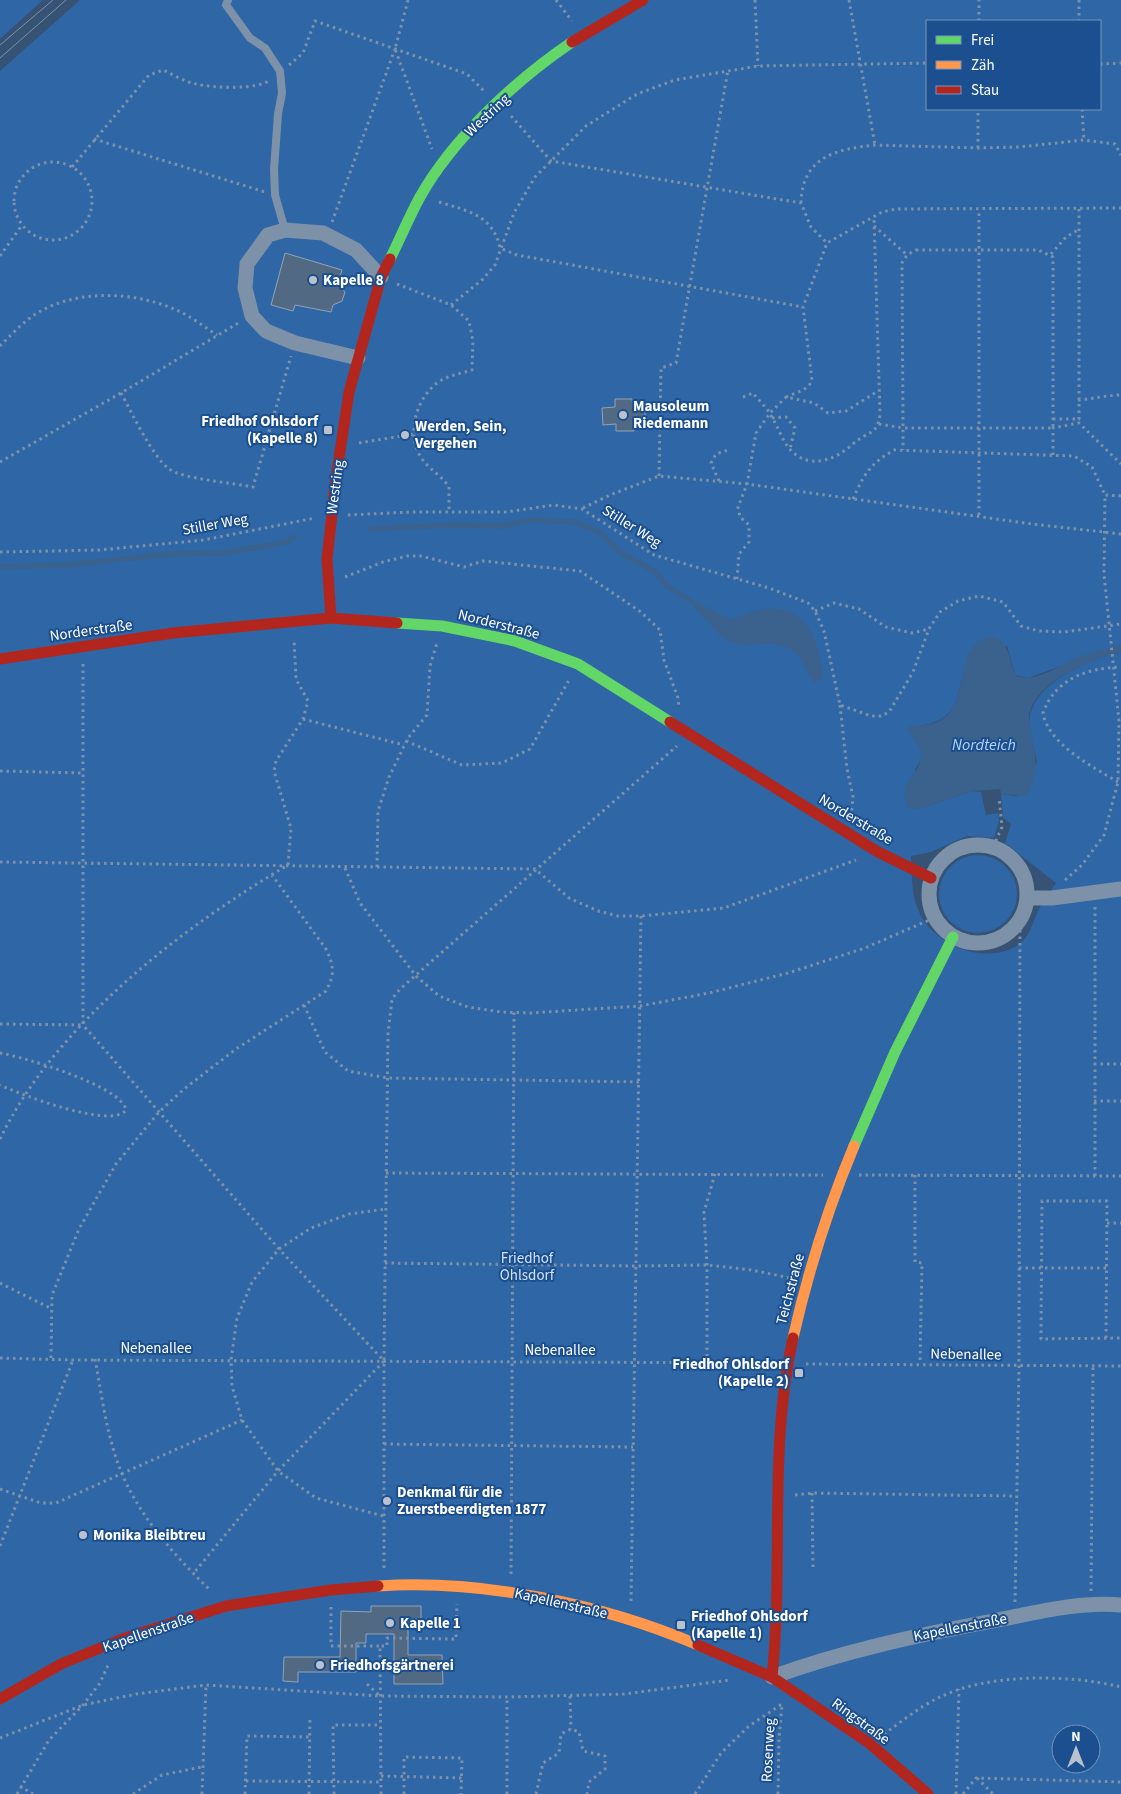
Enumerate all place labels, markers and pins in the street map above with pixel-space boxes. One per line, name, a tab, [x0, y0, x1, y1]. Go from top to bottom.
place label: Kapelle 8	[323, 270, 384, 291]
marker: Kapelle 8	[307, 274, 319, 286]
place label: Mausoleum Riedemann	[633, 396, 709, 434]
marker: Mausoleum Riedemann	[617, 409, 629, 421]
place label: Friedhof Ohlsdorf (Kapelle 8)	[201, 411, 319, 449]
place label: Werden, Sein, Vergehen	[414, 416, 507, 454]
marker: Friedhof Ohlsdorf (Kapelle 8)	[322, 424, 334, 436]
marker: Werden, Sein, Vergehen	[399, 429, 411, 441]
place label: Friedhof Ohlsdorf (Kapelle 2)	[672, 1354, 790, 1392]
marker: Friedhof Ohlsdorf (Kapelle 2)	[793, 1367, 805, 1379]
place label: Denkmal für die Zuerstbeerdigten 1877	[397, 1482, 546, 1520]
marker: Denkmal für die Zuerstbeerdigten 1877	[381, 1495, 393, 1507]
place label: Monika Bleibtreu	[93, 1525, 206, 1546]
marker: Monika Bleibtreu	[77, 1529, 89, 1541]
place label: Friedhof Ohlsdorf (Kapelle 1)	[691, 1606, 809, 1644]
place label: Kapelle 1	[400, 1613, 461, 1634]
marker: Kapelle 1	[384, 1617, 396, 1629]
marker: Friedhof Ohlsdorf (Kapelle 1)	[675, 1619, 687, 1631]
place label: Friedhofsgärtnerei	[330, 1655, 454, 1676]
marker: Friedhofsgärtnerei	[314, 1659, 326, 1671]

